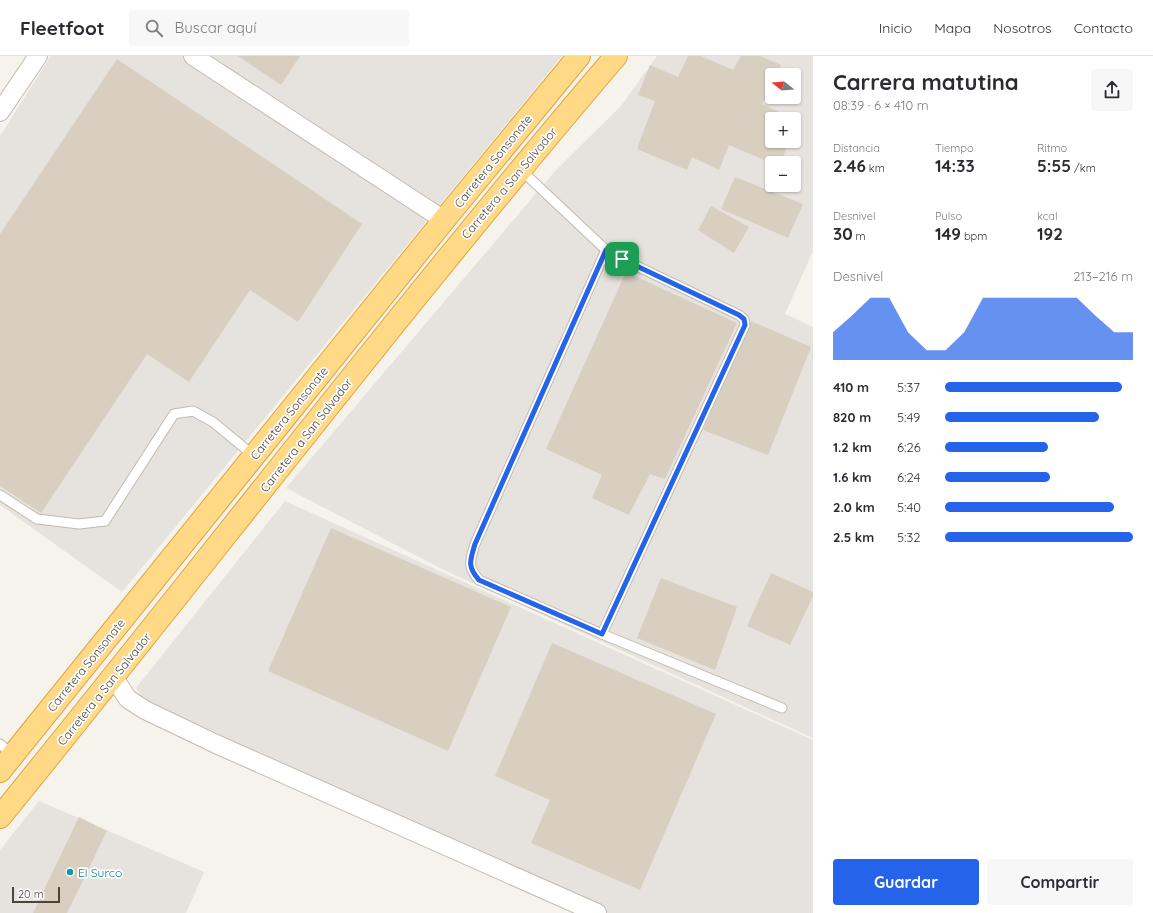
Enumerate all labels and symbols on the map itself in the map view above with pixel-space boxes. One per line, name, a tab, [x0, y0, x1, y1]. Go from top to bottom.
north arrow	[765, 68, 801, 104]
street label: Carretera Sonsonate	[451, 111, 535, 211]
street label: Carretera a San Salvador	[458, 124, 560, 242]
pin	[605, 242, 639, 276]
street label: Carretera Sonsonate	[247, 363, 331, 463]
street label: Carretera a San Salvador	[257, 375, 355, 495]
street label: Carretera Sonsonate	[44, 615, 128, 715]
street label: Carretera a San Salvador	[54, 629, 154, 748]
place label: El Surco	[78, 865, 122, 880]
marker: El Surco	[65, 867, 75, 877]
scale bar	[12, 885, 60, 904]

